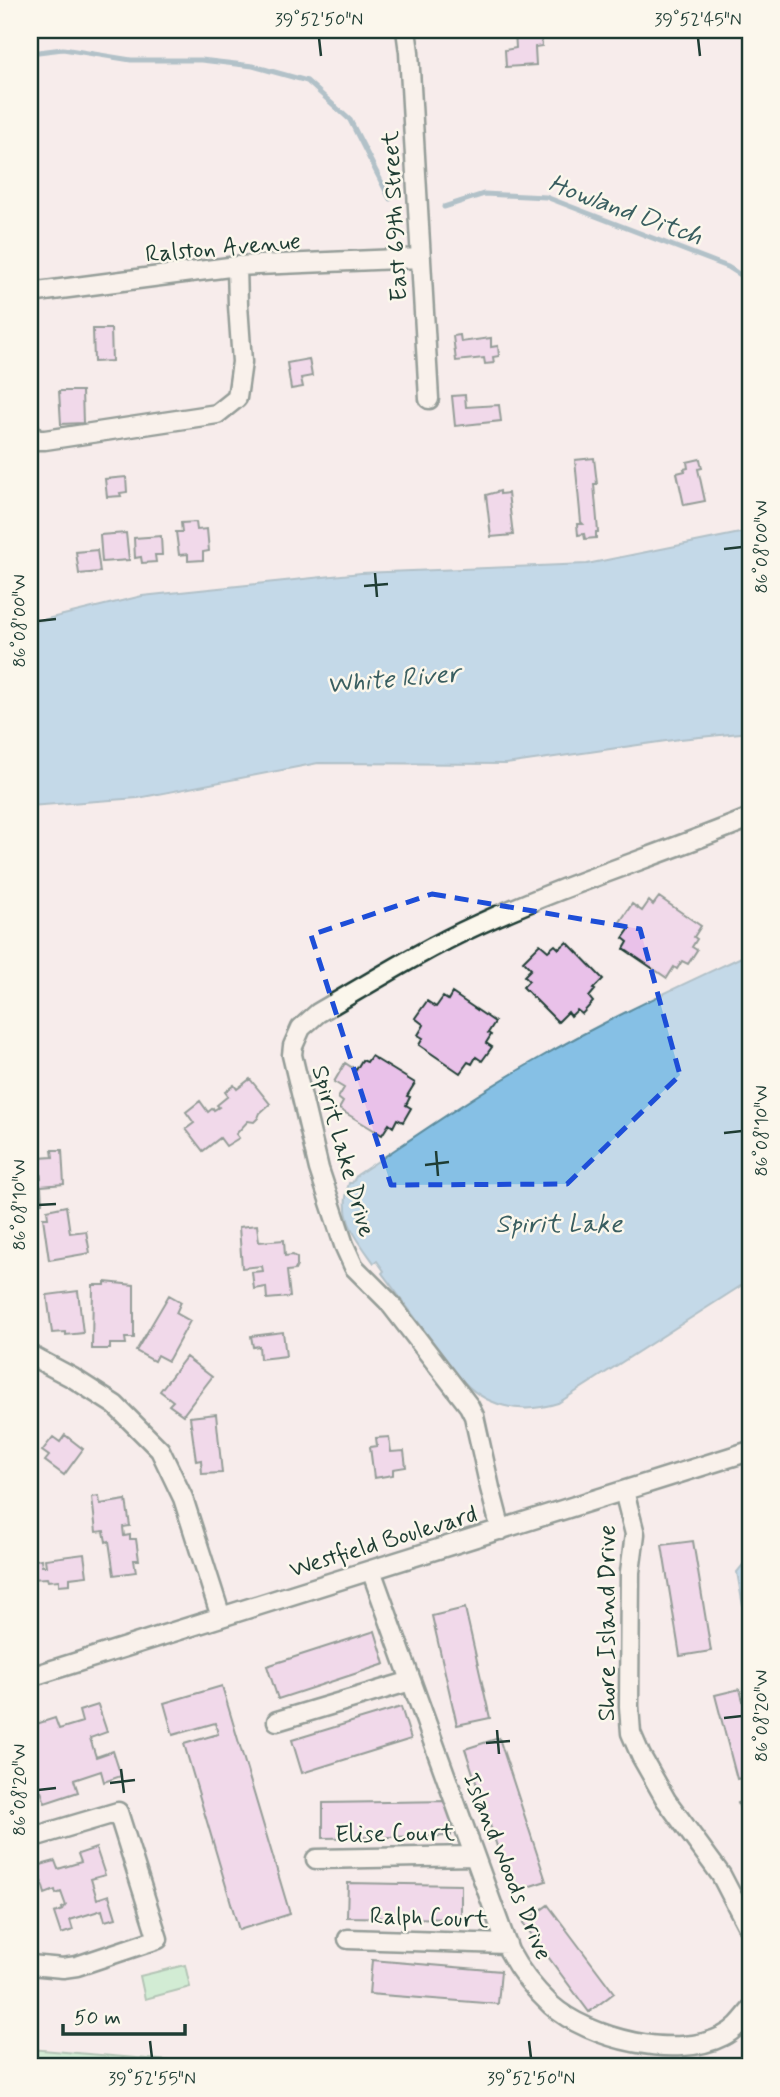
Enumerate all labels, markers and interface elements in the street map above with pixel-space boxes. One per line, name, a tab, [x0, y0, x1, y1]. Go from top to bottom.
text: 39°52'50"N	[275, 8, 363, 32]
text: 39°52'45"N	[654, 8, 742, 32]
street label: East 69th Street	[376, 130, 415, 302]
water label: Howland Ditch	[544, 167, 707, 254]
street label: Ralston Avenue	[144, 226, 302, 271]
text: 86°08'00"W	[750, 500, 774, 594]
text: 86°08'00"W	[8, 574, 32, 668]
water label: White River	[325, 657, 465, 703]
street label: Spirit Lake Drive	[303, 1062, 382, 1241]
text: 86°08'10"W	[750, 1085, 774, 1177]
text: 86°08'10"W	[8, 1159, 32, 1251]
water label: Spirit Lake	[496, 1208, 624, 1242]
street label: Westfield Boulevard	[286, 1499, 481, 1586]
street label: Shore Island Drive	[592, 1525, 623, 1721]
text: 86°08'20"W	[750, 1670, 774, 1762]
text: 86°08'20"W	[8, 1744, 32, 1836]
street label: Island Woods Drive	[455, 1768, 558, 1965]
street label: Elise Court	[335, 1818, 455, 1851]
street label: Ralph Court	[369, 1901, 489, 1936]
scale bar	[63, 1992, 186, 2036]
text: 50 m	[74, 2004, 121, 2032]
text: 39°52'55"N	[108, 2067, 196, 2091]
text: 39°52'50"N	[487, 2067, 575, 2091]

